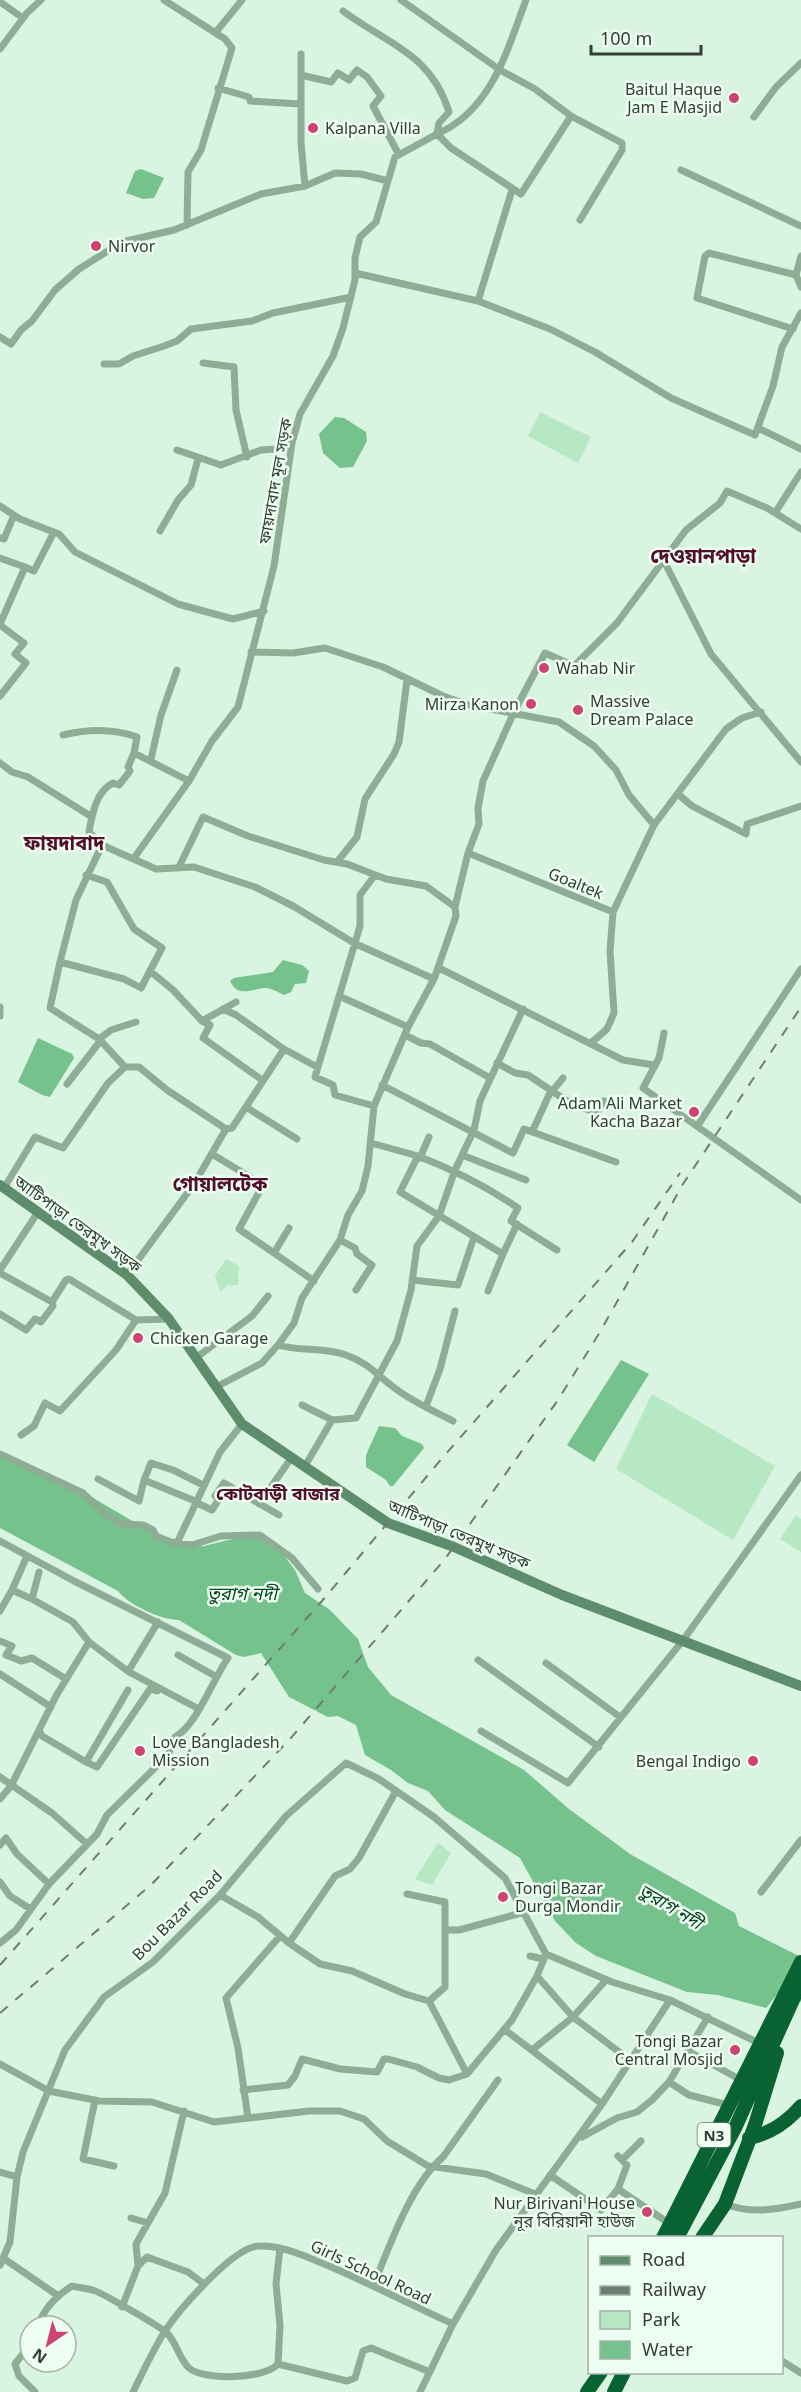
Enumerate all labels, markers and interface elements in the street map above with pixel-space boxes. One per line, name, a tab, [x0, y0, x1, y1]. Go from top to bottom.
scale bar	[591, 18, 700, 56]
text: 100 m	[600, 26, 652, 50]
place label: Baitul Haque Jam E Masjid	[625, 78, 722, 118]
marker: Baitul Haque Jam E Masjid	[727, 91, 741, 105]
place label: Kalpana Villa	[325, 117, 421, 139]
marker: Kalpana Villa	[306, 121, 320, 135]
place label: Nirvor	[108, 235, 156, 257]
marker: Nirvor	[89, 239, 103, 253]
street label: ফায়দাবাদ মূল সড়ক	[253, 415, 297, 547]
district label: দেওয়ানপাড়া	[650, 542, 756, 569]
place label: Wahab Nir	[556, 657, 636, 679]
marker: Wahab Nir	[537, 661, 551, 675]
place label: Massive Dream Palace	[590, 690, 694, 730]
place label: Mirza Kanon	[425, 693, 519, 715]
marker: Mirza Kanon	[524, 697, 538, 711]
marker: Massive Dream Palace	[571, 703, 585, 717]
district label: ফায়দাবাদ	[23, 829, 105, 856]
street label: Goaltek	[545, 862, 607, 904]
place label: Adam Ali Market Kacha Bazar	[558, 1092, 682, 1132]
marker: Adam Ali Market Kacha Bazar	[687, 1105, 701, 1119]
street label: আটিপাড়া তেরমুখ সড়ক	[9, 1170, 147, 1278]
district label: গোয়ালটেক	[172, 1170, 268, 1197]
place label: Chicken Garage	[150, 1327, 268, 1349]
marker: Chicken Garage	[131, 1331, 145, 1345]
district label: কোটবাড়ী বাজার	[216, 1481, 341, 1505]
street label: আটিপাড়া তেরমুখ সড়ক	[384, 1494, 534, 1574]
water label: তুরাগ নদী	[207, 1581, 280, 1605]
place label: Love Bangladesh Mission	[152, 1731, 280, 1771]
marker: Love Bangladesh Mission	[133, 1744, 147, 1758]
place label: Bengal Indigo	[636, 1750, 741, 1772]
marker: Bengal Indigo	[746, 1754, 760, 1768]
street label: Bou Bazar Road	[127, 1865, 227, 1965]
place label: Tongi Bazar Durga Mondir	[515, 1877, 621, 1917]
water label: তুরাগ নদী	[635, 1878, 710, 1936]
marker: Tongi Bazar Durga Mondir	[496, 1890, 510, 1904]
place label: Tongi Bazar Central Mosjid	[615, 2030, 723, 2070]
marker: Tongi Bazar Central Mosjid	[728, 2043, 742, 2057]
road number: N3	[698, 2123, 730, 2147]
place label: Nur Biriyani House নূর বিরিয়ানী হাউজ	[493, 2192, 635, 2232]
marker: Nur Biriyani House নূর বিরিয়ানী হাউজ	[640, 2205, 654, 2219]
street label: Girls School Road	[307, 2234, 435, 2310]
legend	[588, 2236, 783, 2374]
text: Road	[642, 2247, 685, 2271]
text: Railway	[642, 2277, 707, 2301]
text: Park	[642, 2307, 680, 2331]
north arrow	[18, 2314, 78, 2374]
text: Water	[642, 2337, 693, 2361]
text: N	[28, 2344, 51, 2369]

